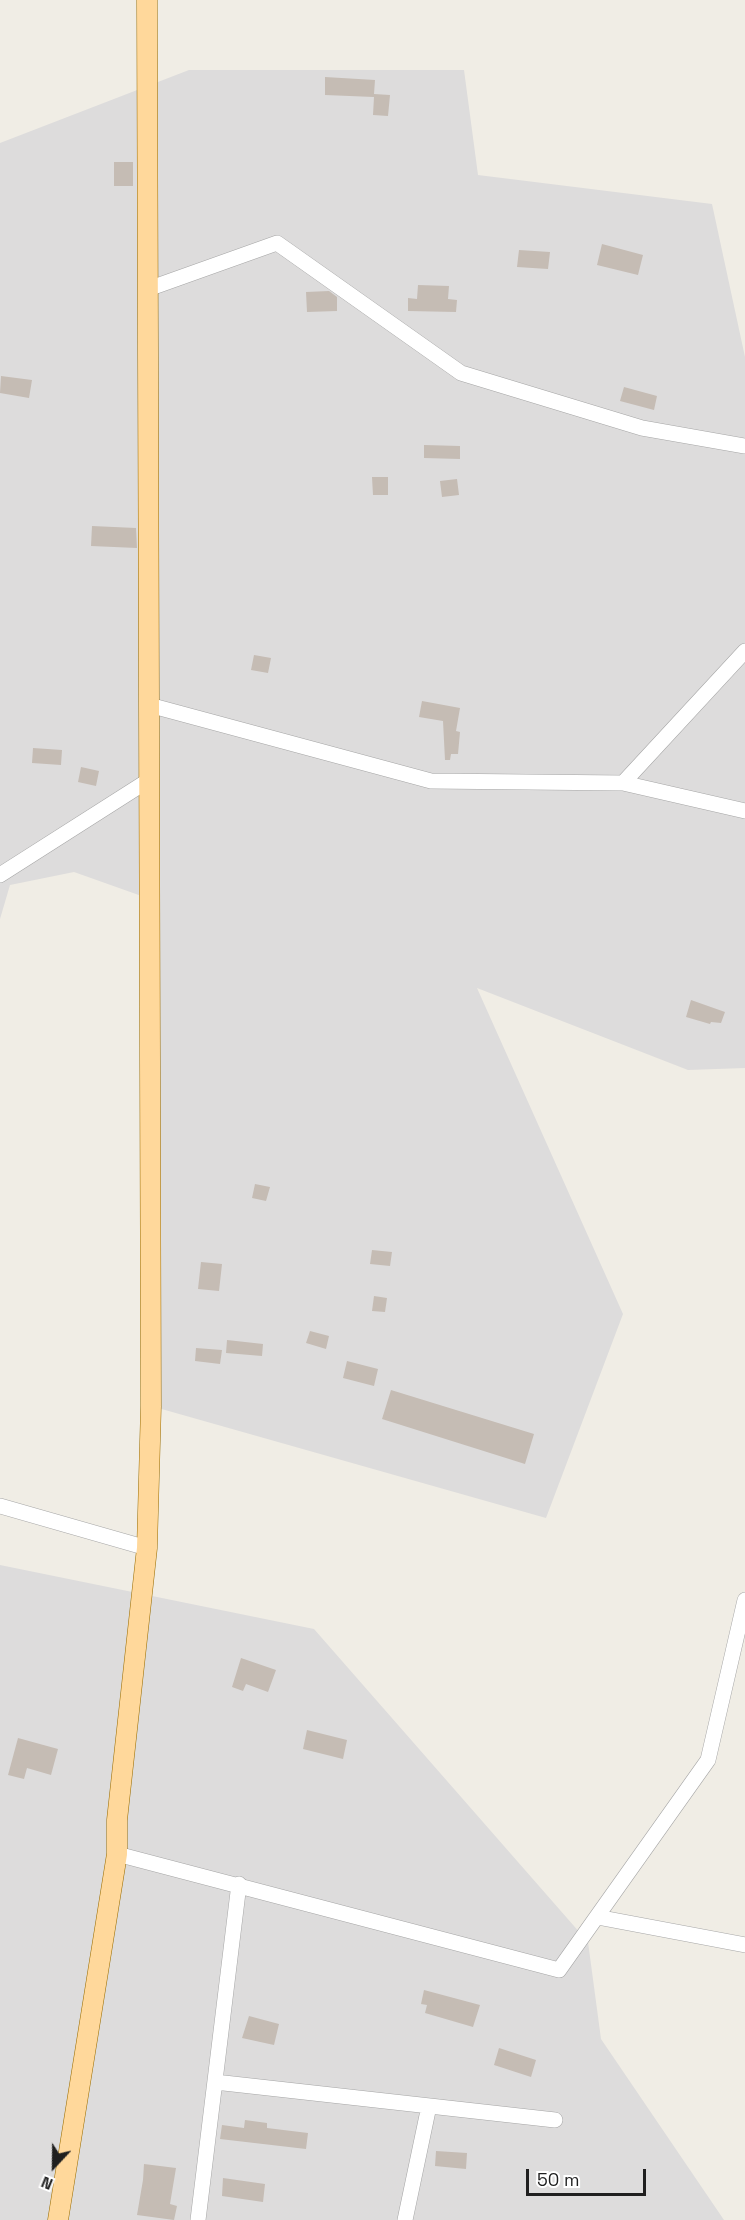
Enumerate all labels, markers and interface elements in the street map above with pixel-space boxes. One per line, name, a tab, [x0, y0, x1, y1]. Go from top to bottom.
north arrow	[24, 2136, 84, 2196]
scale bar	[529, 2157, 649, 2195]
text: 50 m	[537, 2168, 579, 2191]
text: N	[38, 2171, 56, 2195]

